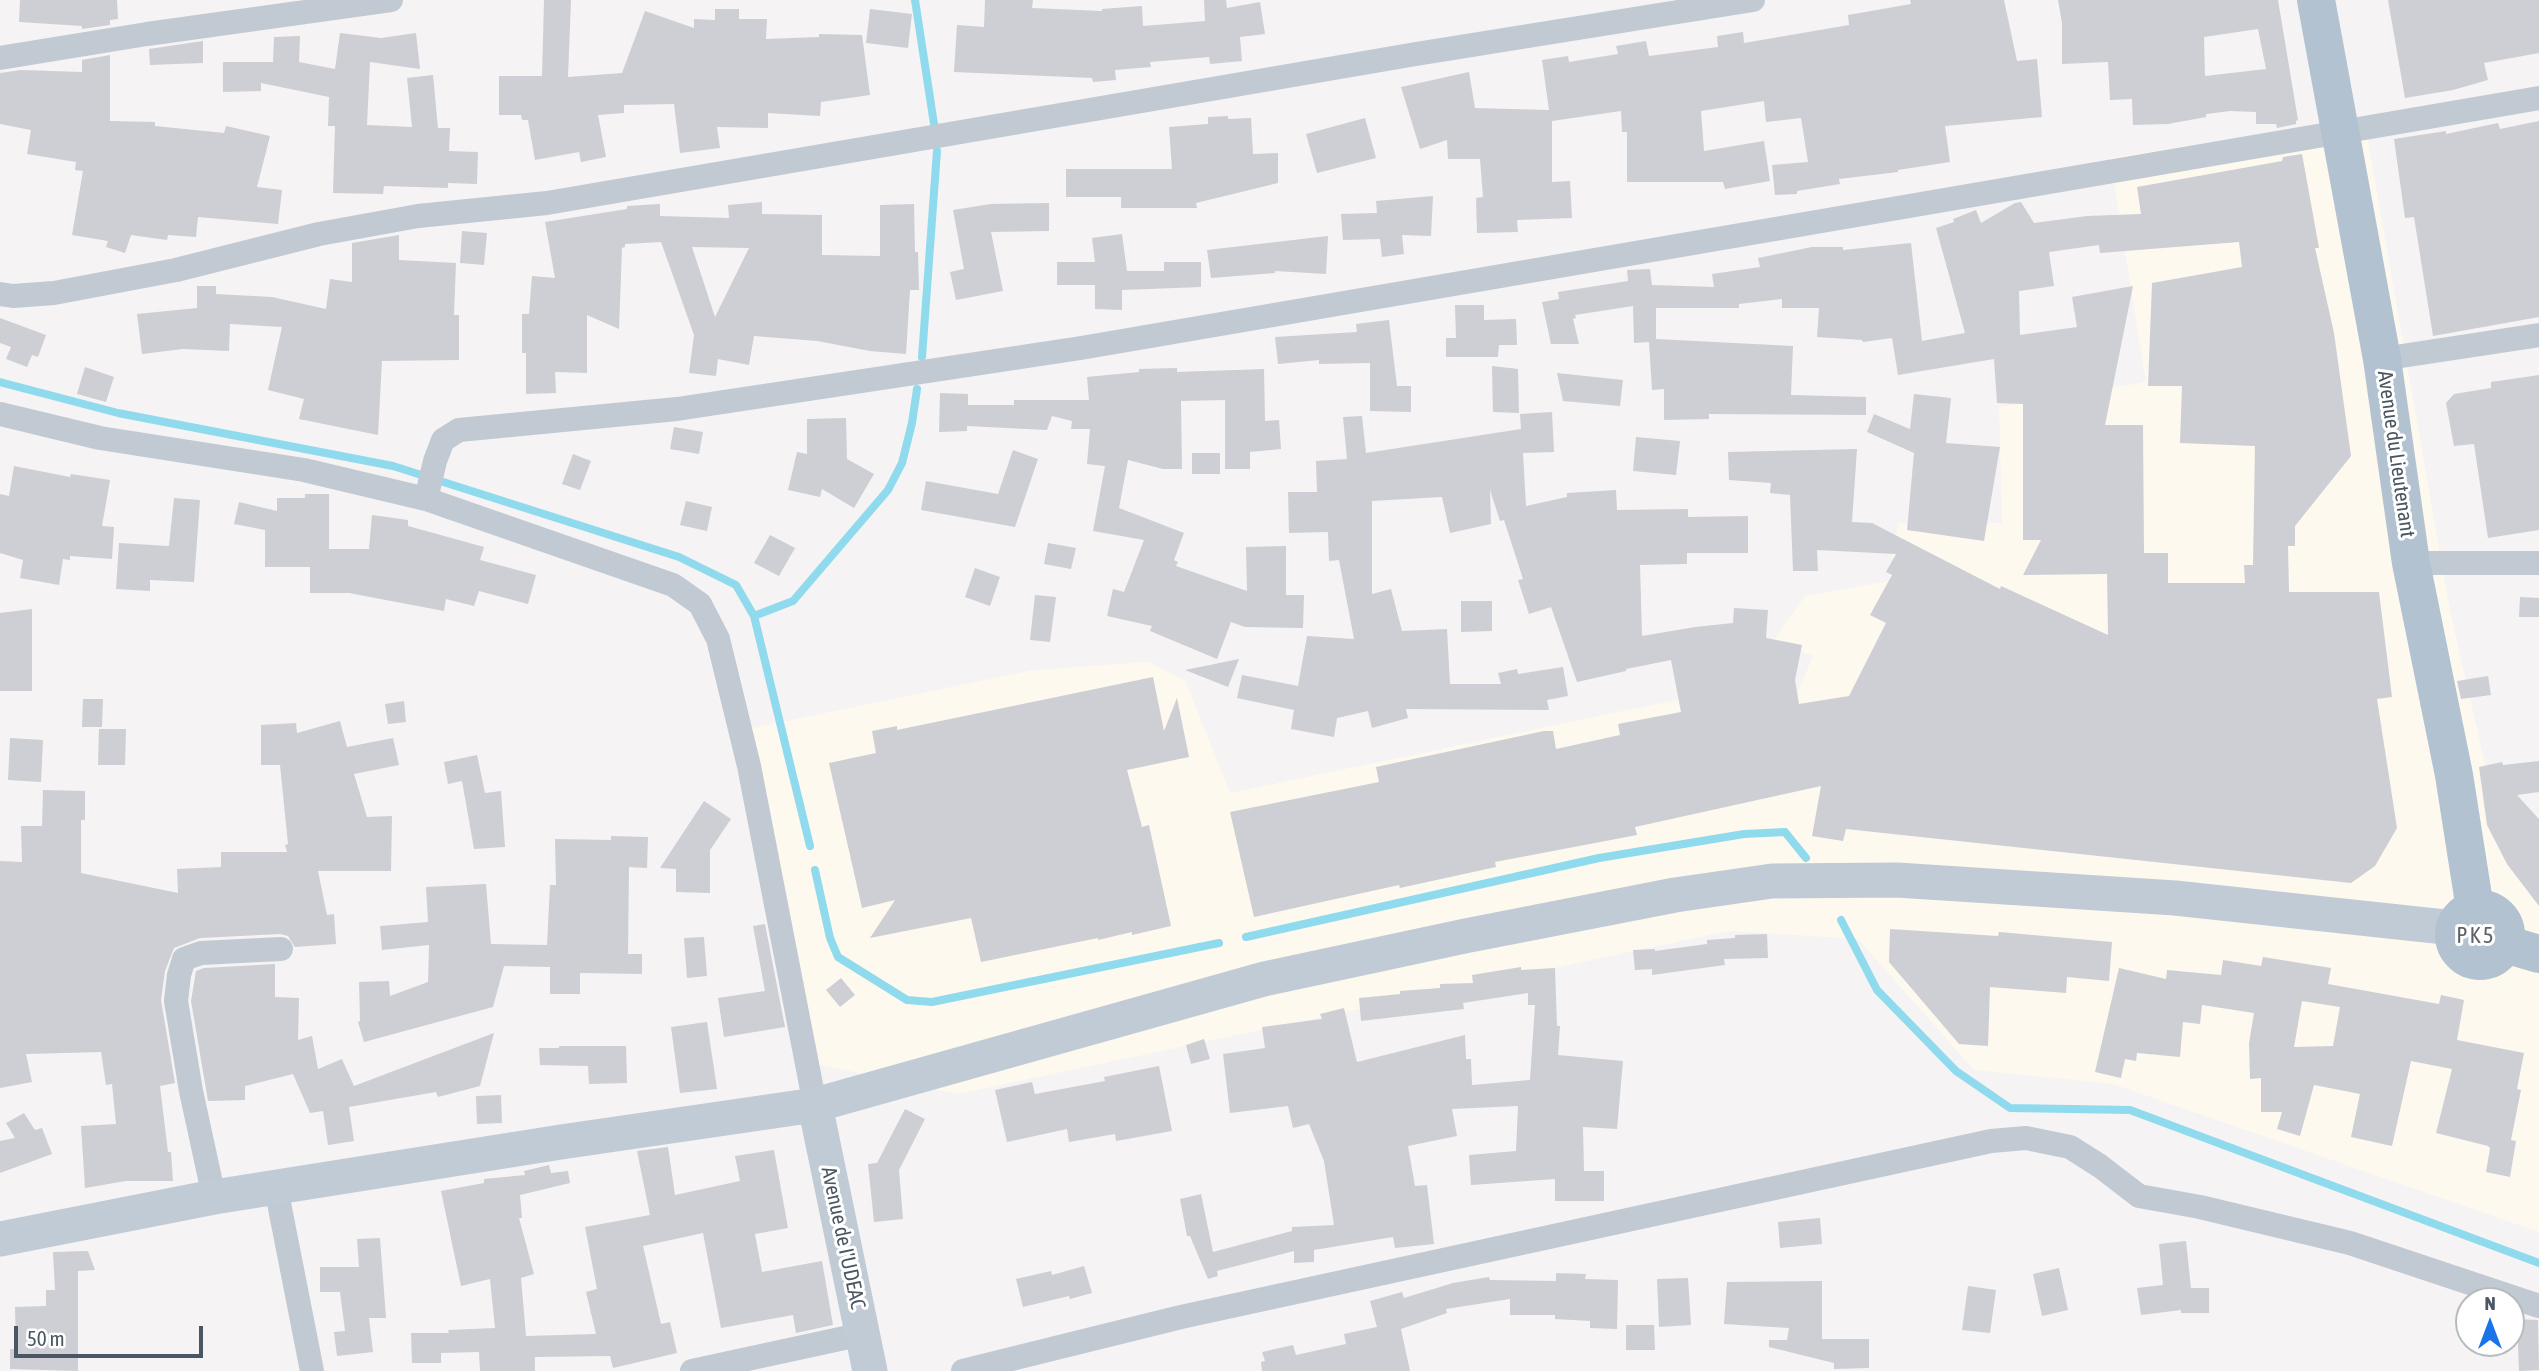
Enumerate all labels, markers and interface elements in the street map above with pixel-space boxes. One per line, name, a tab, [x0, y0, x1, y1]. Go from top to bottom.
street label: Avenue du Lieutenant	[2372, 369, 2420, 539]
district label: PK5	[2457, 922, 2495, 950]
street label: Avenue de I'UDEAC	[816, 1164, 870, 1312]
north arrow	[2455, 1287, 2525, 1357]
text: N	[2484, 1292, 2496, 1314]
scale bar	[18, 1312, 206, 1356]
text: 50 m	[27, 1326, 65, 1350]

